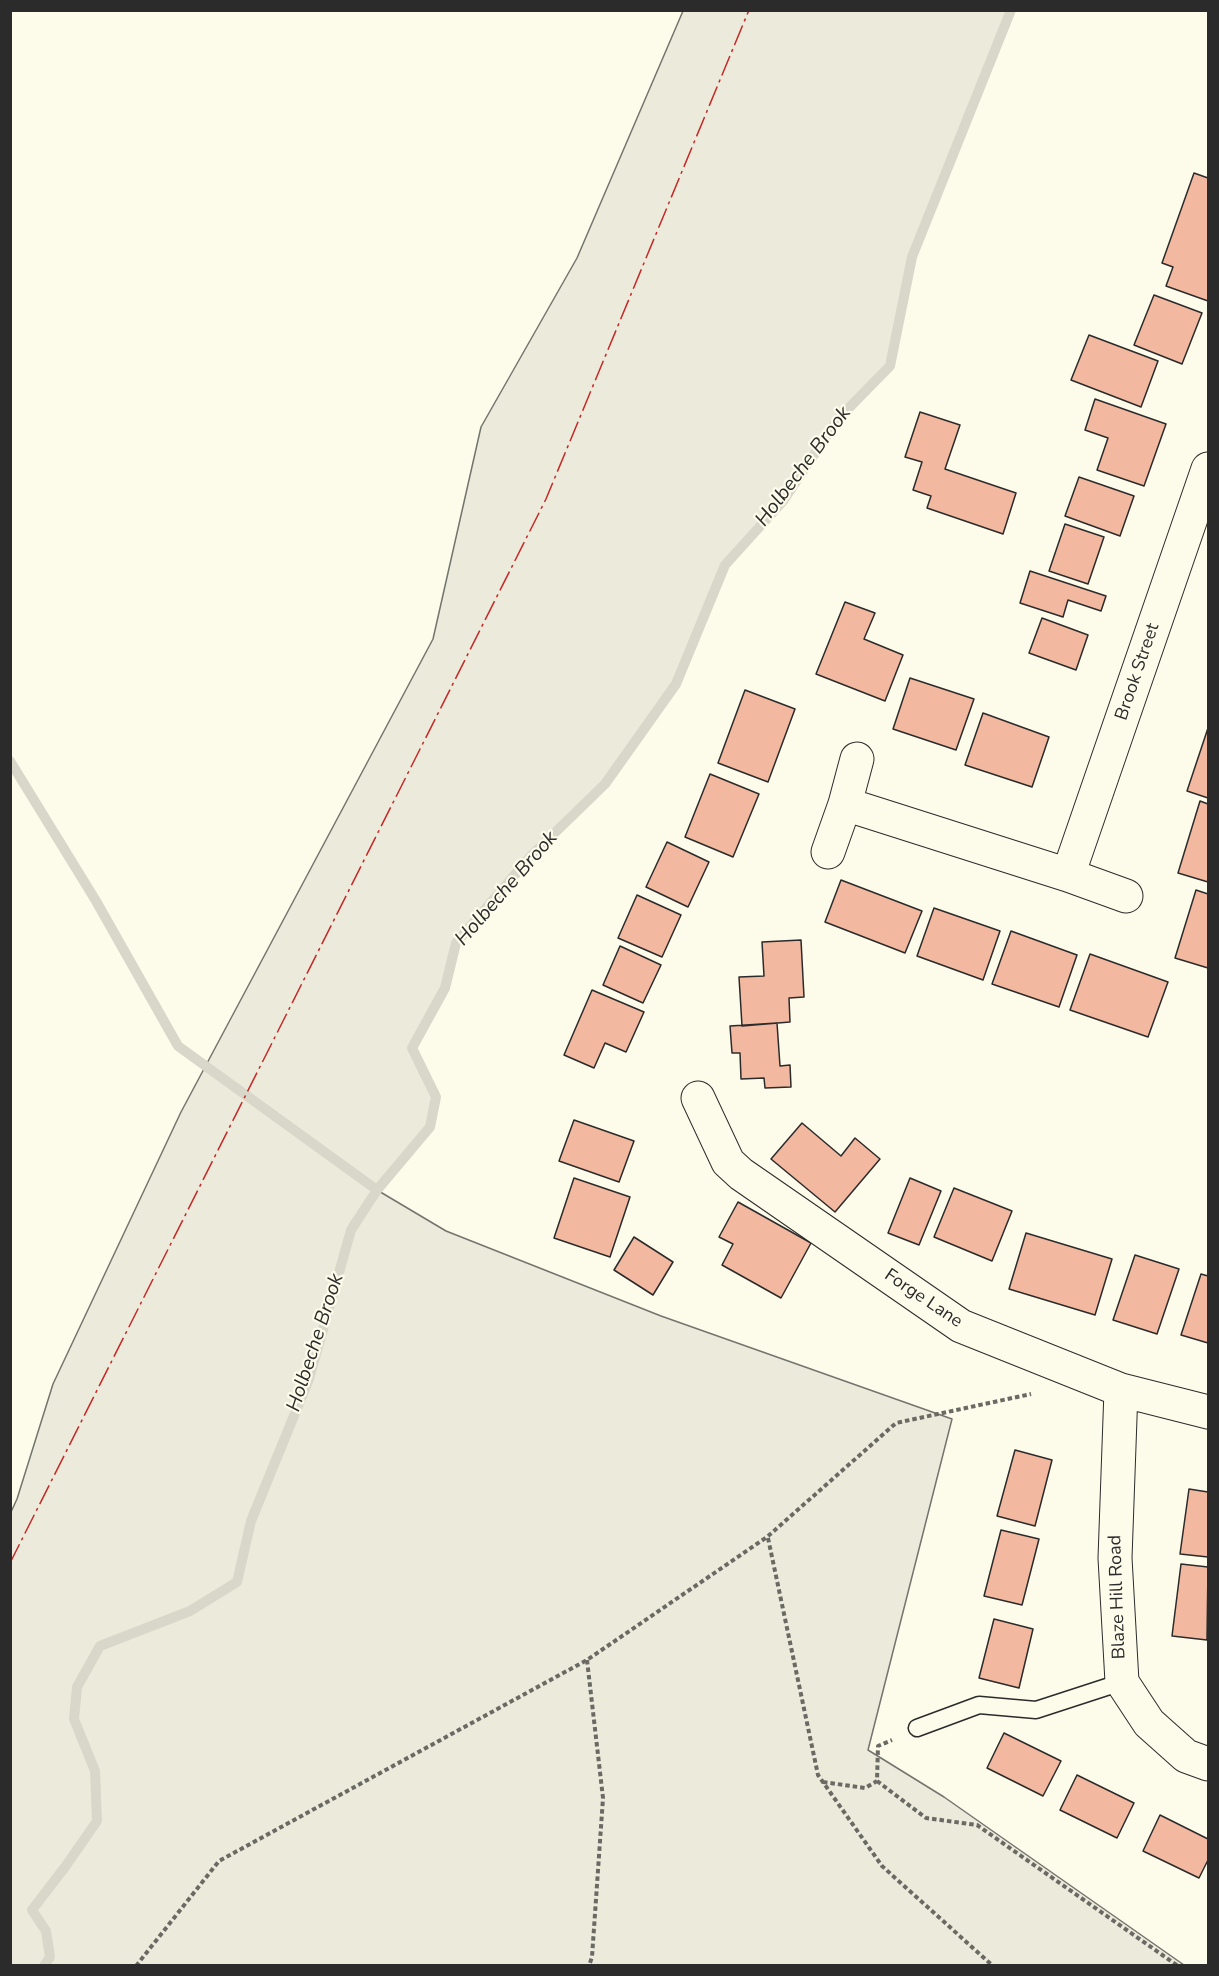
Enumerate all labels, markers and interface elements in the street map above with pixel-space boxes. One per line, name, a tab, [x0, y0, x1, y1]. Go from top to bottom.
water label: Holbeche Brook	[751, 402, 857, 532]
street label: Brook Street	[1111, 621, 1165, 723]
water label: Holbeche Brook	[451, 827, 563, 951]
street label: Forge Lane	[880, 1265, 966, 1333]
water label: Holbeche Brook	[282, 1271, 350, 1415]
street label: Blaze Hill Road	[1105, 1534, 1131, 1660]

